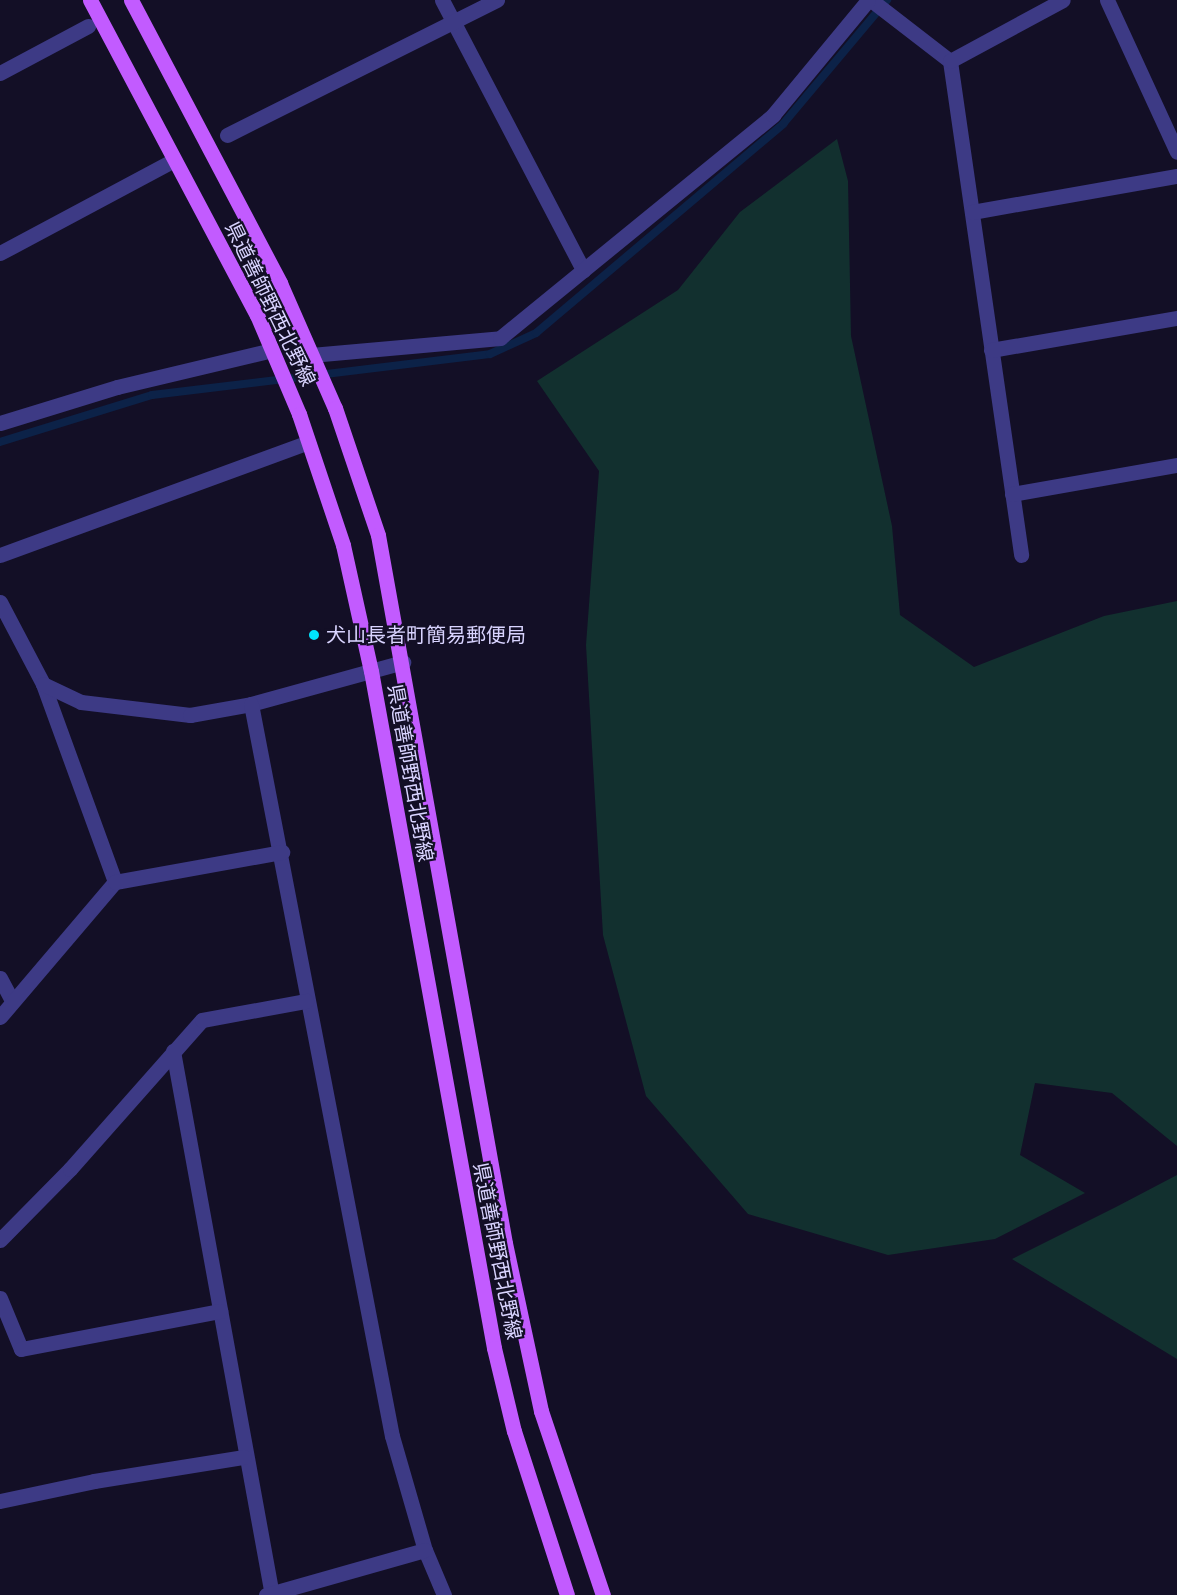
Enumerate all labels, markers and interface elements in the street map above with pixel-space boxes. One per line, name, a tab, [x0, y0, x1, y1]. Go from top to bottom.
street label: 県道善師野西北野線	[220, 218, 320, 390]
place label: 犬山長者町簡易郵便局	[326, 623, 526, 647]
marker: 犬山長者町簡易郵便局	[307, 628, 321, 642]
street label: 県道善師野西北野線	[383, 682, 437, 864]
street label: 県道善師野西北野線	[468, 1160, 526, 1342]

